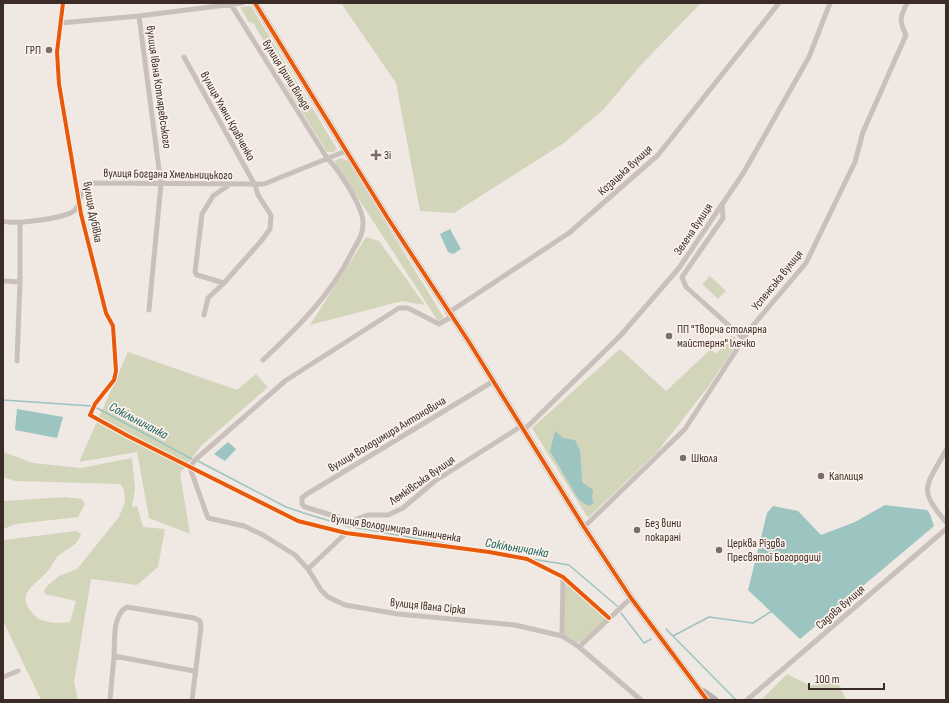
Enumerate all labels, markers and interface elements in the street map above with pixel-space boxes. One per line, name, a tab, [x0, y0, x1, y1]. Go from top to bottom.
street label: вулиця Івана Котляревського	[142, 25, 175, 150]
street label: вулиця Ірини Вільде	[259, 37, 314, 114]
place label: ГРП	[25, 43, 41, 58]
marker: ГРП	[44, 45, 54, 55]
street label: вулиця Уляни Кравченко	[197, 69, 258, 163]
street label: Козацька вулиця	[595, 142, 656, 199]
place label: 3і	[384, 148, 391, 163]
marker: 3і	[371, 150, 381, 160]
street label: вулиця Богдана Хмельницького	[103, 166, 233, 183]
street label: вулиця Дубівка	[79, 180, 106, 244]
street label: Зелена вулиця	[671, 200, 716, 258]
street label: Успенська вулиця	[748, 247, 806, 314]
place label: ПП "Творча столярна майстерня" Ілечко	[677, 322, 767, 351]
marker: ПП "Творча столярна майстерня" Ілечко	[664, 331, 674, 341]
street label: вулиця Володимира Антоновича	[326, 393, 449, 476]
water label: Сокільничанка	[106, 399, 171, 443]
place label: Школа	[691, 451, 718, 466]
street label: Лемківська вулиця	[386, 452, 458, 509]
marker: Школа	[678, 453, 688, 463]
place label: Каплиця	[829, 469, 863, 484]
marker: Каплиця	[816, 471, 826, 481]
street label: вулиця Володимира Винниченка	[330, 511, 462, 546]
place label: Без вини покарані	[645, 516, 681, 545]
marker: Без вини покарані	[632, 525, 642, 535]
water label: Сокільничанка	[484, 535, 551, 562]
place label: Церква Різдва Пресвятої Богородиці	[727, 536, 821, 565]
marker: Церква Різдва Пресвятої Богородиці	[714, 545, 724, 555]
street label: Садова вулиця	[813, 582, 868, 633]
street label: вулиця Івана Сірка	[389, 595, 467, 618]
scale bar	[809, 665, 884, 691]
text: 100 m	[815, 672, 840, 687]

